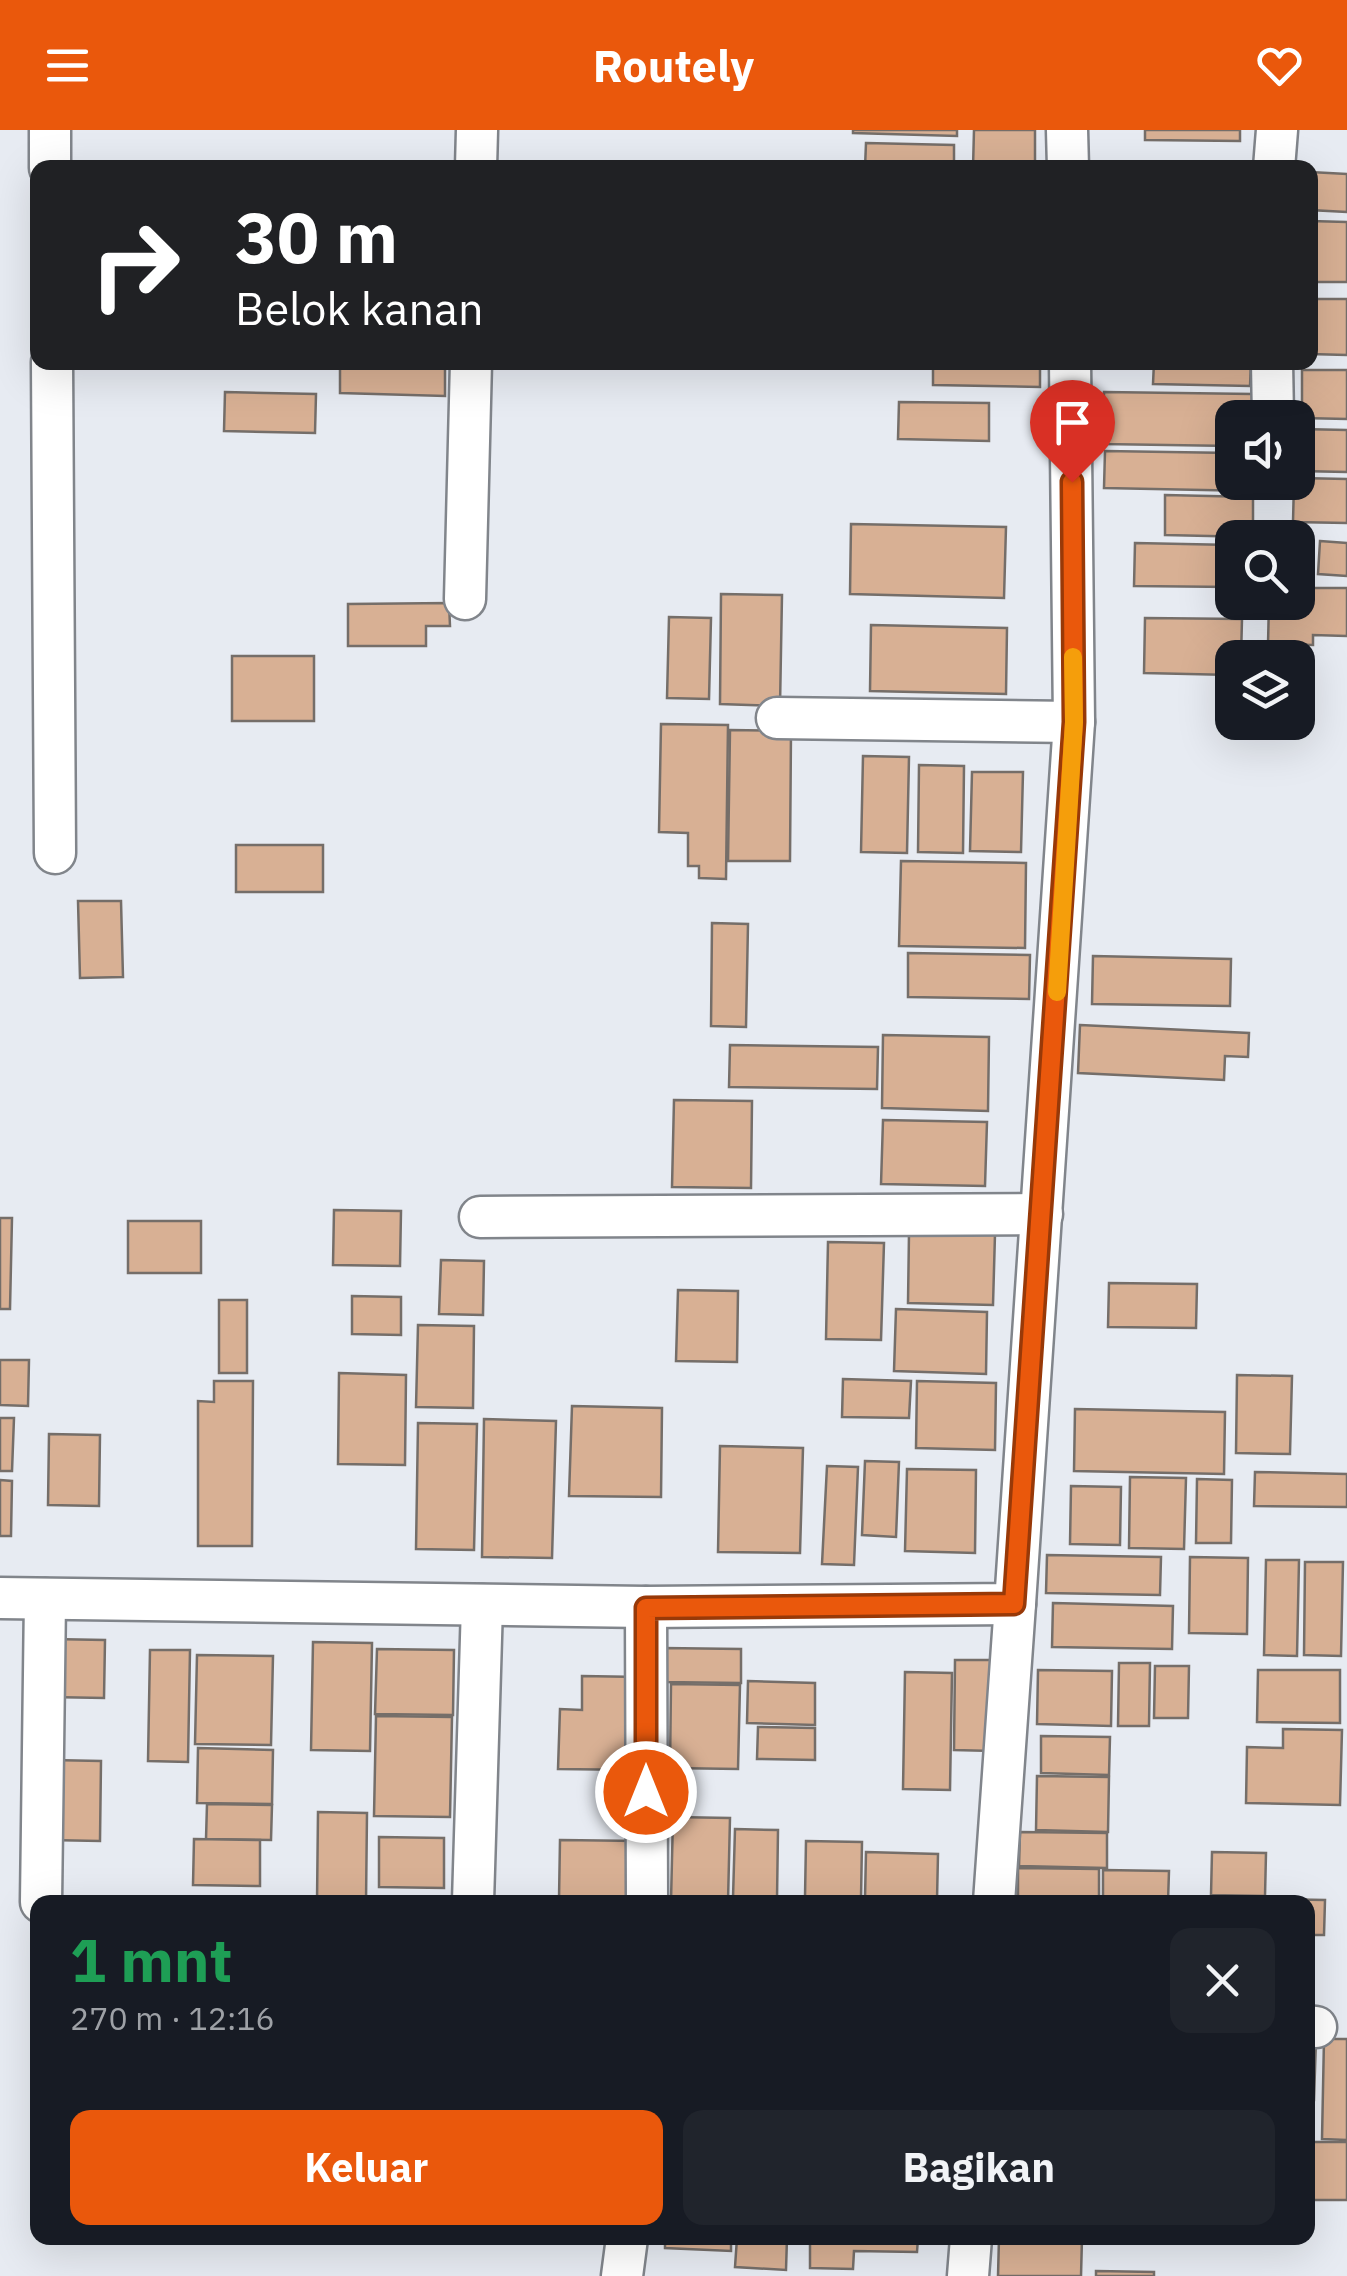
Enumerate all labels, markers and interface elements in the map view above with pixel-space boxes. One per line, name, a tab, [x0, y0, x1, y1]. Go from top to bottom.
text: Routely	[593, 36, 754, 94]
icon: menu	[40, 38, 95, 93]
icon: heart	[1252, 38, 1307, 93]
text: 30 m	[235, 191, 398, 282]
icon: right	[70, 200, 200, 330]
text: Belok kanan	[235, 279, 484, 337]
pin	[1030, 380, 1115, 483]
icon: arrive	[1045, 395, 1100, 450]
map controls	[1215, 400, 1315, 740]
button: sound	[1215, 400, 1315, 500]
button: search	[1215, 520, 1315, 620]
button: layers	[1215, 640, 1315, 740]
position arrow	[594, 1740, 698, 1844]
text: 1 mnt	[70, 1920, 233, 1999]
button: close	[1170, 1928, 1275, 2033]
text: 270 m · 12:16	[70, 1997, 275, 2039]
button: Keluar	[70, 2110, 663, 2225]
button: Bagikan	[683, 2110, 1275, 2225]

